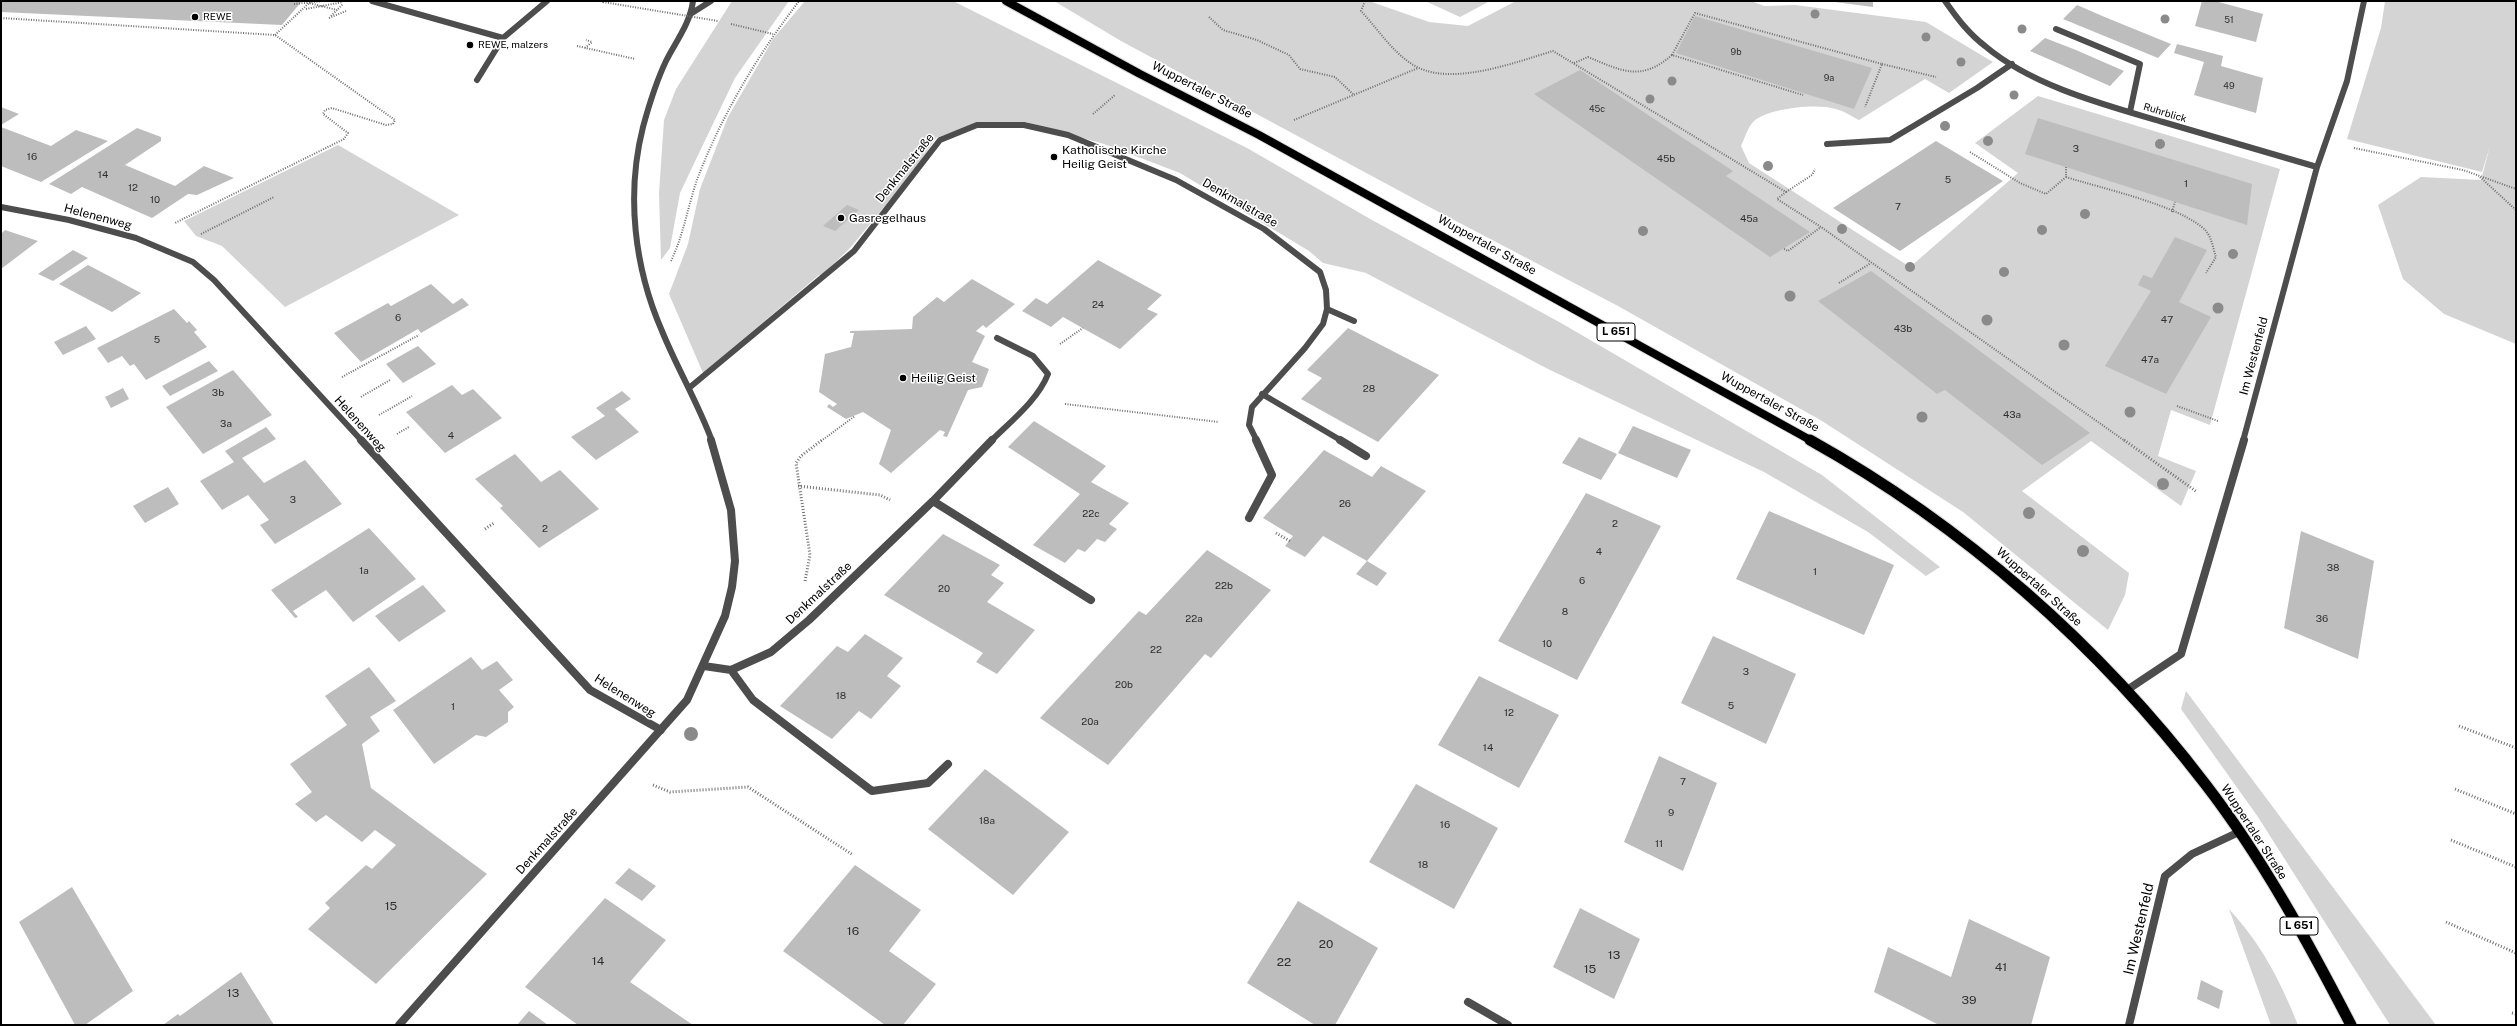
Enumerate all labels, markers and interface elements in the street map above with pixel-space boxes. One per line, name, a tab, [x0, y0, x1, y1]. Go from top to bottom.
place label: REWE	[203, 11, 232, 23]
marker: REWE	[190, 12, 200, 22]
house number: 51	[2224, 15, 2234, 25]
place label: REWE, malzers	[478, 39, 548, 51]
marker: REWE, malzers	[465, 40, 475, 50]
house number: 9b	[1731, 47, 1741, 57]
street label: Wuppertaler Straße	[1149, 58, 1255, 122]
house number: 9a	[1824, 73, 1834, 83]
house number: 49	[2223, 81, 2235, 91]
street label: Ruhrblick	[2142, 101, 2188, 125]
house number: 45c	[1589, 104, 1605, 114]
street label: Denkmalstraße	[873, 131, 937, 205]
place label: Katholische Kirche Heilig Geist	[1062, 143, 1167, 171]
house number: 3	[2073, 143, 2079, 155]
house number: 16	[27, 151, 37, 163]
marker: Katholische Kirche Heilig Geist	[1049, 152, 1059, 162]
house number: 45b	[1657, 153, 1675, 165]
house number: 14	[98, 169, 108, 181]
house number: 5	[1945, 174, 1951, 186]
street label: Denkmalstraße	[1200, 176, 1280, 230]
house number: 1	[2184, 178, 2188, 190]
house number: 12	[128, 182, 138, 194]
house number: 10	[150, 194, 160, 206]
street label: Helenenweg	[62, 201, 134, 233]
house number: 7	[1895, 201, 1901, 213]
place label: Gasregelhaus	[849, 211, 926, 225]
street label: Wuppertaler Straße	[1435, 212, 1539, 278]
marker: Gasregelhaus	[836, 213, 846, 223]
house number: 45a	[1740, 213, 1758, 225]
house number: 24	[1092, 299, 1104, 311]
house number: 6	[395, 312, 401, 324]
house number: 47	[2161, 314, 2173, 326]
street label: Im Westenfeld	[2237, 315, 2271, 397]
road number: L 651	[1597, 323, 1635, 341]
house number: 43b	[1894, 323, 1912, 335]
house number: 5	[154, 334, 160, 346]
house number: 47a	[2141, 354, 2159, 366]
street label: Wuppertaler Straße	[1718, 369, 1822, 435]
place label: Heilig Geist	[911, 371, 976, 385]
marker: Heilig Geist	[898, 373, 908, 383]
house number: 28	[1363, 383, 1375, 395]
house number: 3b	[212, 387, 224, 399]
street label: Helenenweg	[331, 393, 389, 455]
house number: 43a	[2003, 409, 2021, 421]
house number: 3a	[220, 418, 232, 430]
house number: 4	[448, 430, 454, 442]
house number: 3	[290, 494, 296, 506]
house number: 26	[1339, 498, 1351, 510]
house number: 22c	[1082, 508, 1100, 520]
house number: 2	[1612, 518, 1618, 530]
house number: 2	[542, 523, 548, 535]
street label: Wuppertaler Straße	[1993, 545, 2085, 629]
house number: 4	[1596, 546, 1602, 558]
street label: Denkmalstraße	[783, 559, 855, 627]
house number: 38	[2327, 562, 2339, 574]
house number: 1a	[359, 565, 369, 577]
house number: 1	[1813, 566, 1817, 578]
house number: 6	[1579, 575, 1585, 587]
house number: 22b	[1215, 580, 1233, 592]
house number: 20	[938, 583, 950, 595]
house number: 8	[1562, 606, 1568, 618]
house number: 22a	[1185, 613, 1203, 625]
house number: 36	[2316, 613, 2328, 625]
house number: 10	[1542, 638, 1552, 650]
house number: 22	[1150, 644, 1162, 656]
house number: 3	[1743, 666, 1749, 678]
street label: Helenenweg	[592, 671, 658, 721]
house number: 20b	[1115, 679, 1133, 691]
house number: 18	[836, 690, 846, 702]
house number: 5	[1728, 700, 1734, 712]
house number: 1	[451, 701, 455, 713]
house number: 12	[1504, 707, 1514, 719]
house number: 20a	[1081, 716, 1099, 728]
house number: 14	[1483, 742, 1493, 754]
house number: 7	[1680, 776, 1686, 788]
street label: Wuppertaler Straße	[2218, 782, 2290, 882]
street label: Denkmalstraße	[513, 805, 581, 877]
house number: 9	[1668, 807, 1674, 819]
house number: 18a	[979, 815, 995, 827]
house number: 16	[1440, 819, 1450, 831]
house number: 11	[1655, 838, 1663, 850]
house number: 18	[1418, 859, 1428, 871]
street label: Im Westenfeld	[2120, 881, 2158, 977]
house number: 15	[385, 899, 397, 913]
road number: L 651	[2280, 917, 2318, 935]
house number: 16	[847, 924, 859, 938]
house number: 20	[1319, 937, 1333, 951]
house number: 13	[1608, 948, 1620, 962]
house number: 14	[592, 954, 604, 968]
house number: 22	[1277, 955, 1291, 969]
house number: 41	[1995, 960, 2007, 974]
house number: 15	[1584, 962, 1596, 976]
house number: 13	[227, 986, 239, 1000]
house number: 39	[1962, 993, 1976, 1007]

